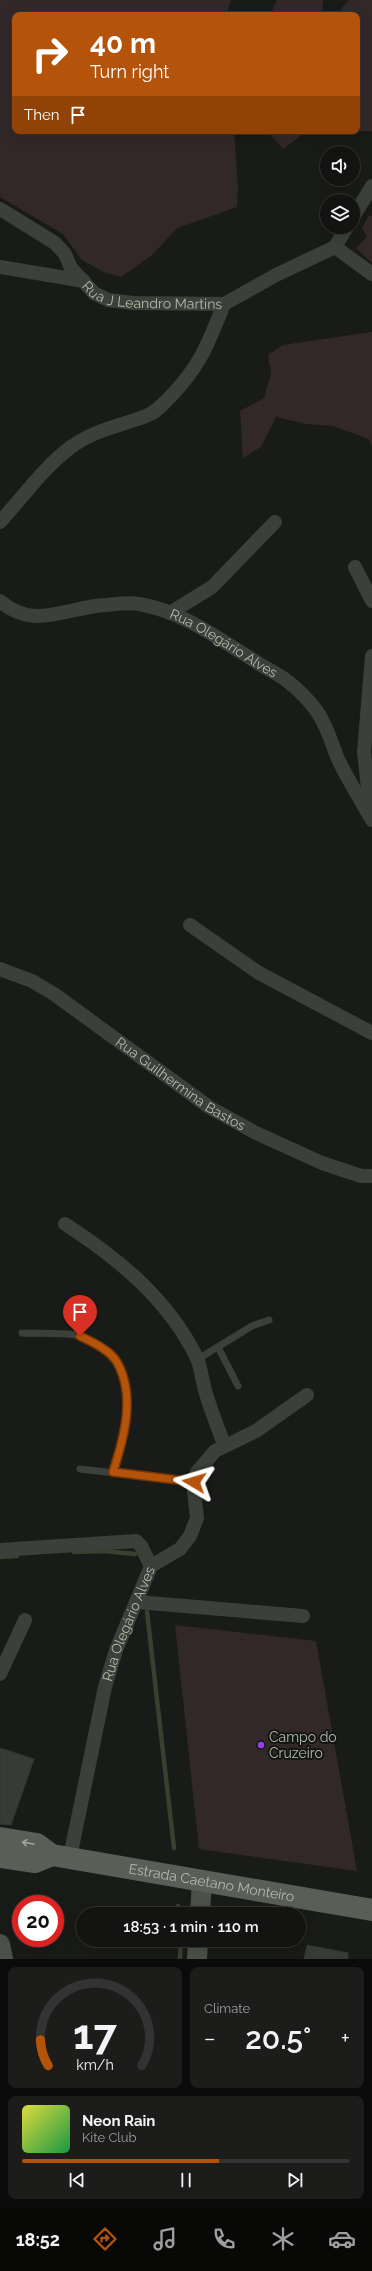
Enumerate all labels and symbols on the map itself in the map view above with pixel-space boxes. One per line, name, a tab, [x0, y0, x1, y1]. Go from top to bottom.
street label: Rua J Leandro Martins	[79, 278, 222, 312]
street label: Rua Olegário Alves	[168, 606, 281, 681]
street label: Rua Guilhermina Bastos	[113, 1034, 248, 1134]
pin	[63, 1295, 97, 1336]
position arrow	[173, 1461, 215, 1503]
street label: Rua Olegário Alves	[99, 1564, 158, 1683]
place label: Campo do Cruzeiro	[269, 1729, 337, 1761]
marker: Campo do Cruzeiro	[256, 1740, 266, 1750]
one-way arrow	[22, 1838, 35, 1846]
street label: Estrada Caetano Monteiro	[128, 1860, 296, 1905]
speed limit sign: 20	[12, 1895, 64, 1947]

